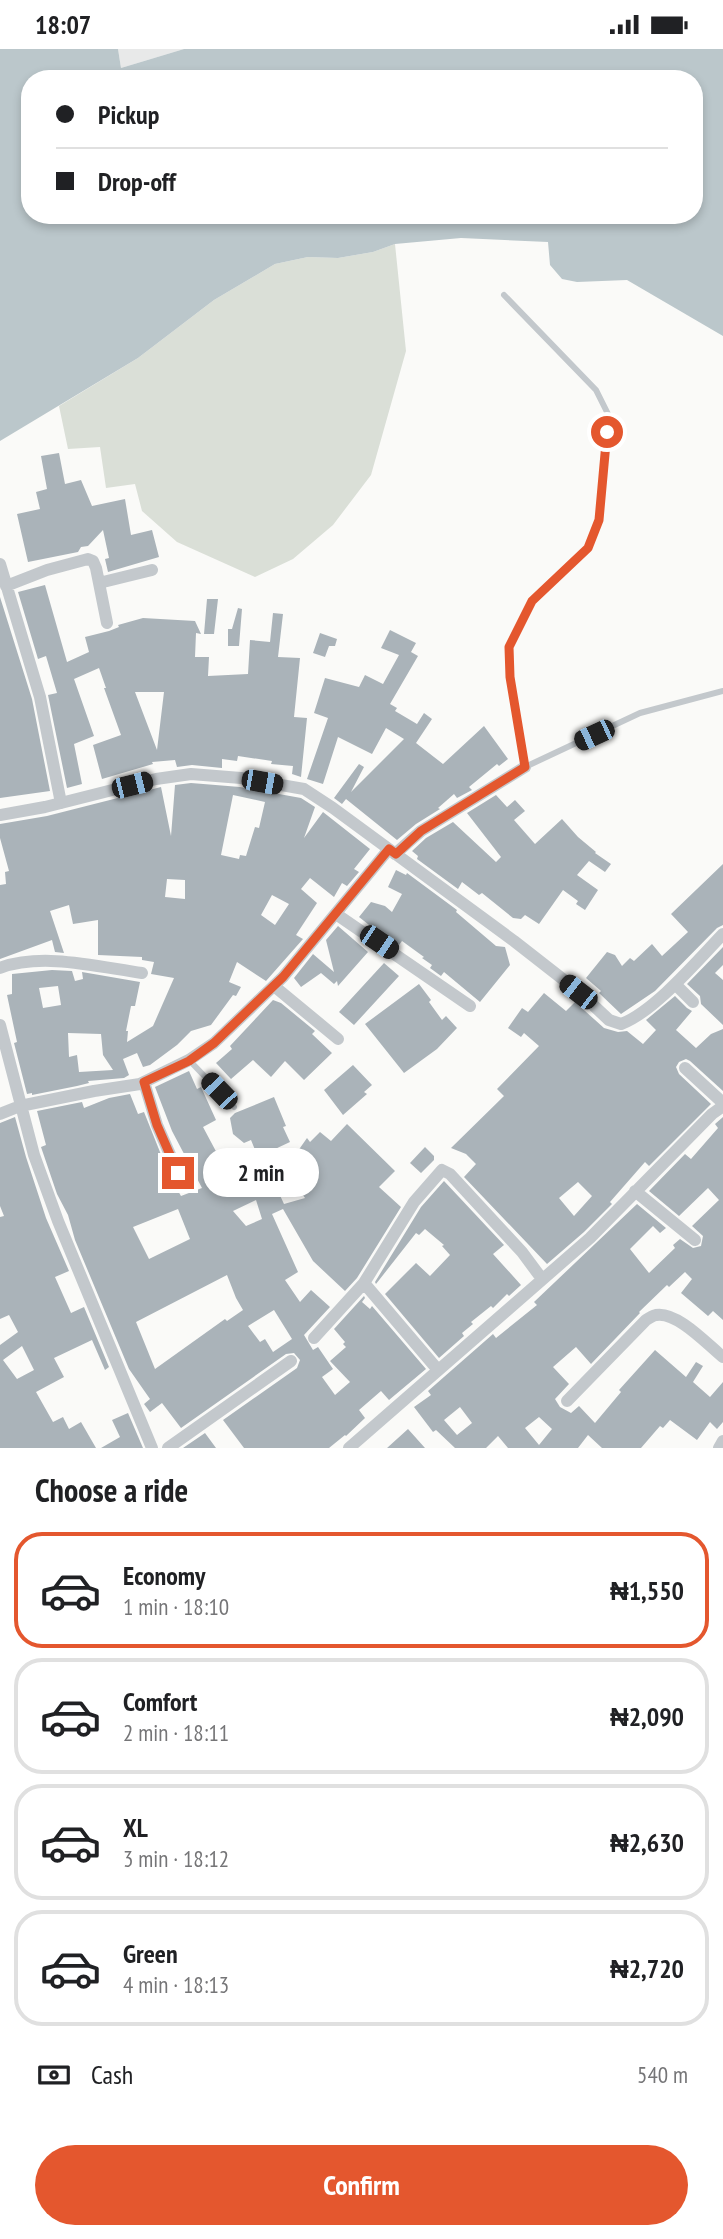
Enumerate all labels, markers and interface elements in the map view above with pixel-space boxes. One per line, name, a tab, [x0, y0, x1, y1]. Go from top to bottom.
text: 18:07	[35, 8, 91, 41]
text: Pickup	[98, 98, 159, 131]
text: Drop-off	[98, 165, 176, 198]
route start	[591, 416, 623, 448]
car	[571, 717, 618, 753]
car	[240, 768, 285, 796]
car	[110, 770, 155, 800]
car	[356, 922, 403, 962]
car	[555, 971, 602, 1013]
car	[197, 1069, 242, 1113]
callout: 2 min	[202, 1149, 318, 1197]
route end	[162, 1157, 194, 1189]
text: 2 min	[238, 1158, 284, 1187]
text: Choose a ride	[35, 1469, 188, 1511]
icon: car	[39, 1559, 102, 1622]
text: Economy	[123, 1559, 205, 1592]
text: ₦1,550	[610, 1574, 684, 1607]
text: 1 min · 18:10	[123, 1592, 229, 1621]
icon: car	[39, 1685, 102, 1748]
text: Comfort	[123, 1685, 197, 1718]
text: ₦2,090	[610, 1700, 684, 1733]
text: 2 min · 18:11	[123, 1718, 229, 1747]
icon: car	[39, 1811, 102, 1874]
text: XL	[123, 1811, 148, 1844]
text: ₦2,630	[610, 1826, 684, 1859]
text: 3 min · 18:12	[123, 1844, 229, 1873]
icon: car	[39, 1937, 102, 2000]
text: Green	[123, 1937, 178, 1970]
text: ₦2,720	[610, 1952, 684, 1985]
text: 4 min · 18:13	[123, 1970, 229, 1999]
icon: cash	[35, 2056, 73, 2094]
text: Cash	[91, 2058, 133, 2091]
text: 540 m	[637, 2060, 688, 2089]
button: Confirm	[35, 2145, 688, 2225]

